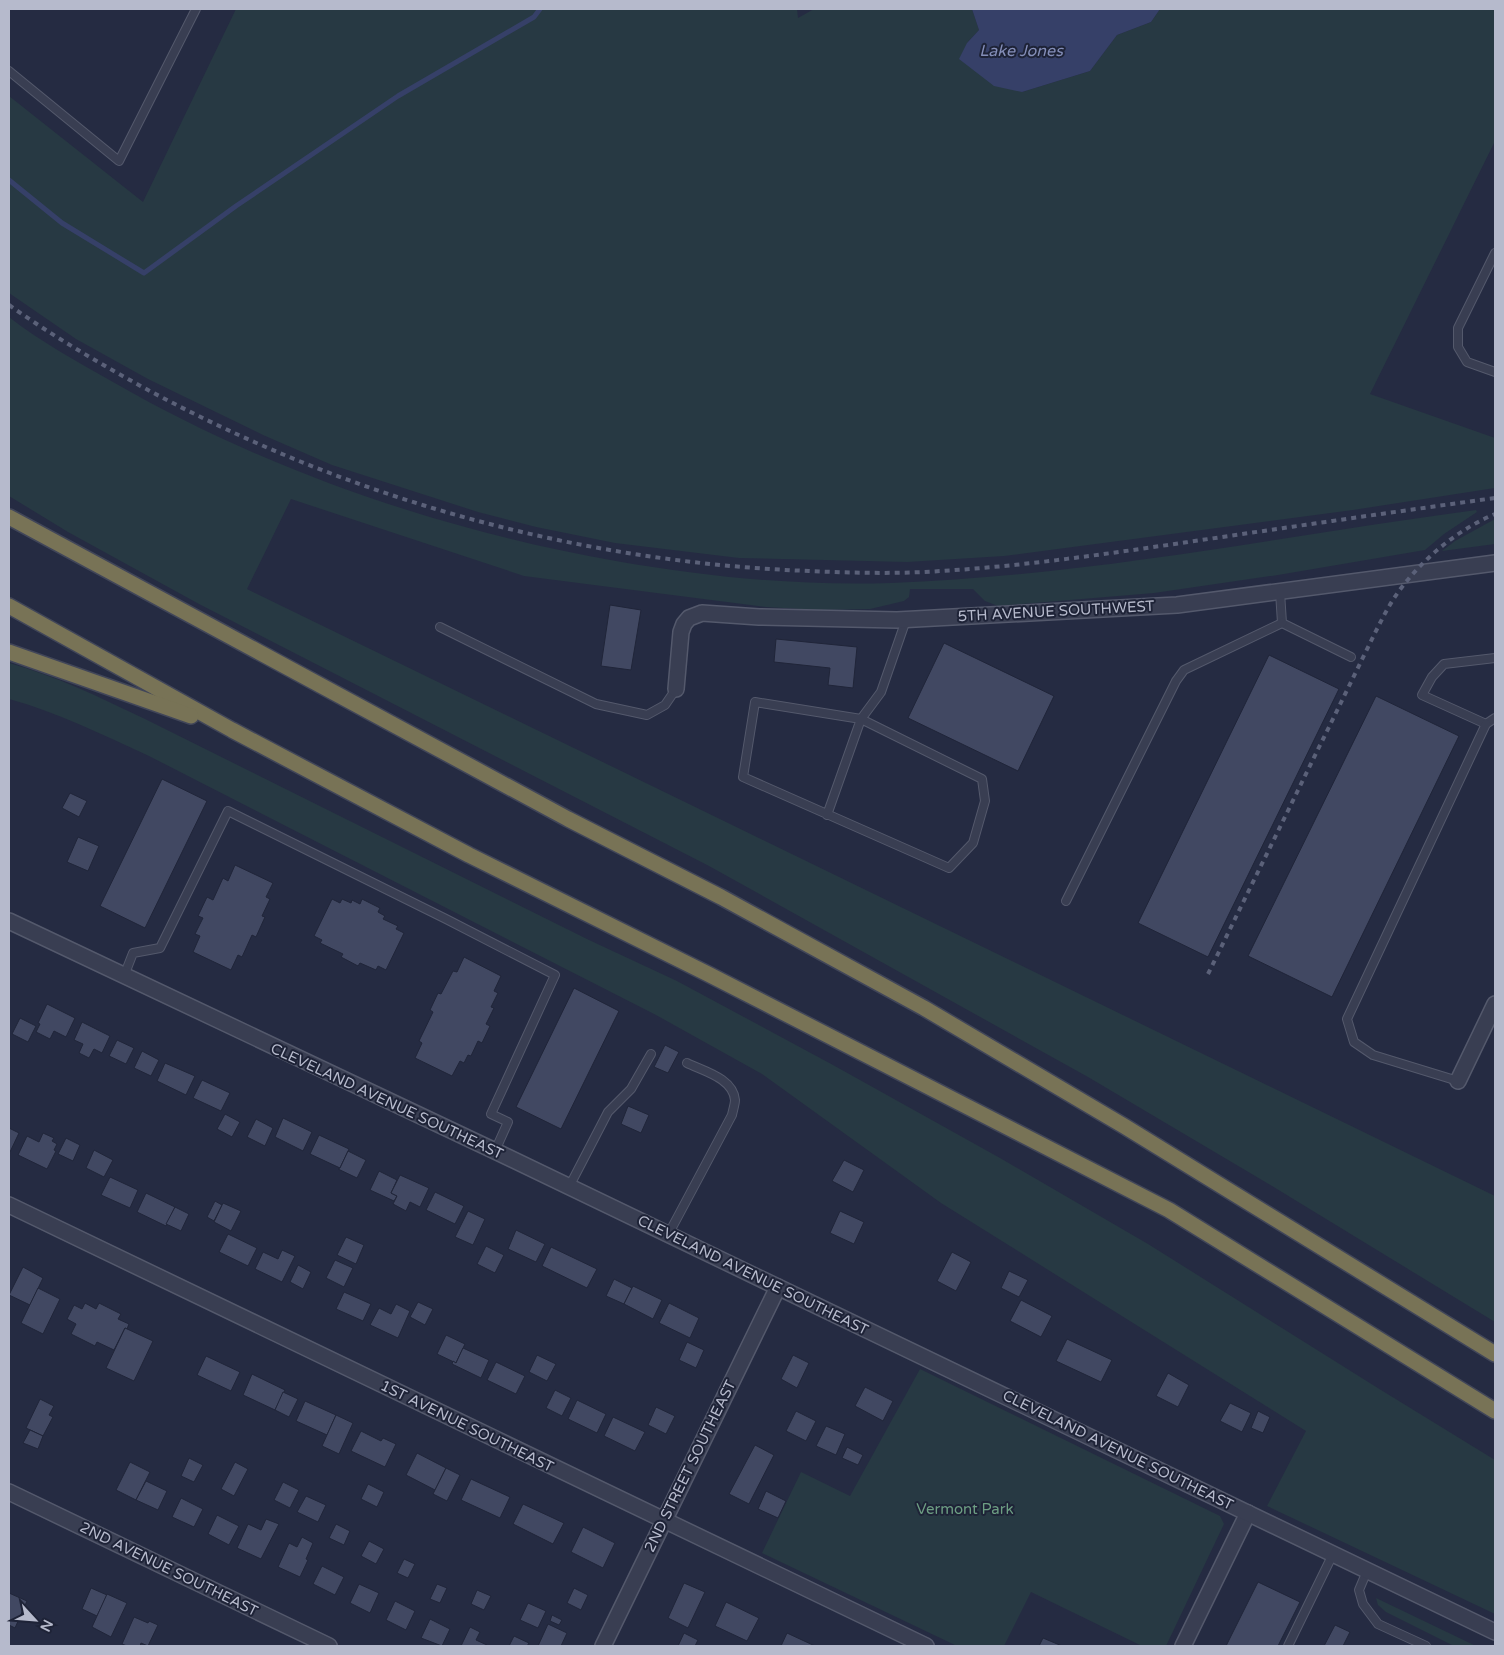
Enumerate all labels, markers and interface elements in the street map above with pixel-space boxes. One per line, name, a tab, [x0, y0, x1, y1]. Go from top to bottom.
water label: Lake Jones	[979, 41, 1064, 61]
street label: 5TH AVENUE SOUTHWEST	[957, 597, 1155, 625]
street label: CLEVELAND AVENUE SOUTHEAST	[268, 1039, 506, 1163]
street label: CLEVELAND AVENUE SOUTHEAST	[635, 1211, 871, 1339]
street label: 1ST AVENUE SOUTHEAST	[378, 1376, 556, 1476]
street label: 2ND STREET SOUTHEAST	[640, 1377, 740, 1555]
street label: CLEVELAND AVENUE SOUTHEAST	[1000, 1386, 1236, 1514]
park label: Vermont Park	[916, 1500, 1014, 1518]
street label: 2ND AVENUE SOUTHEAST	[77, 1518, 261, 1620]
north arrow	[10, 1595, 60, 1645]
text: N	[36, 1617, 56, 1634]

